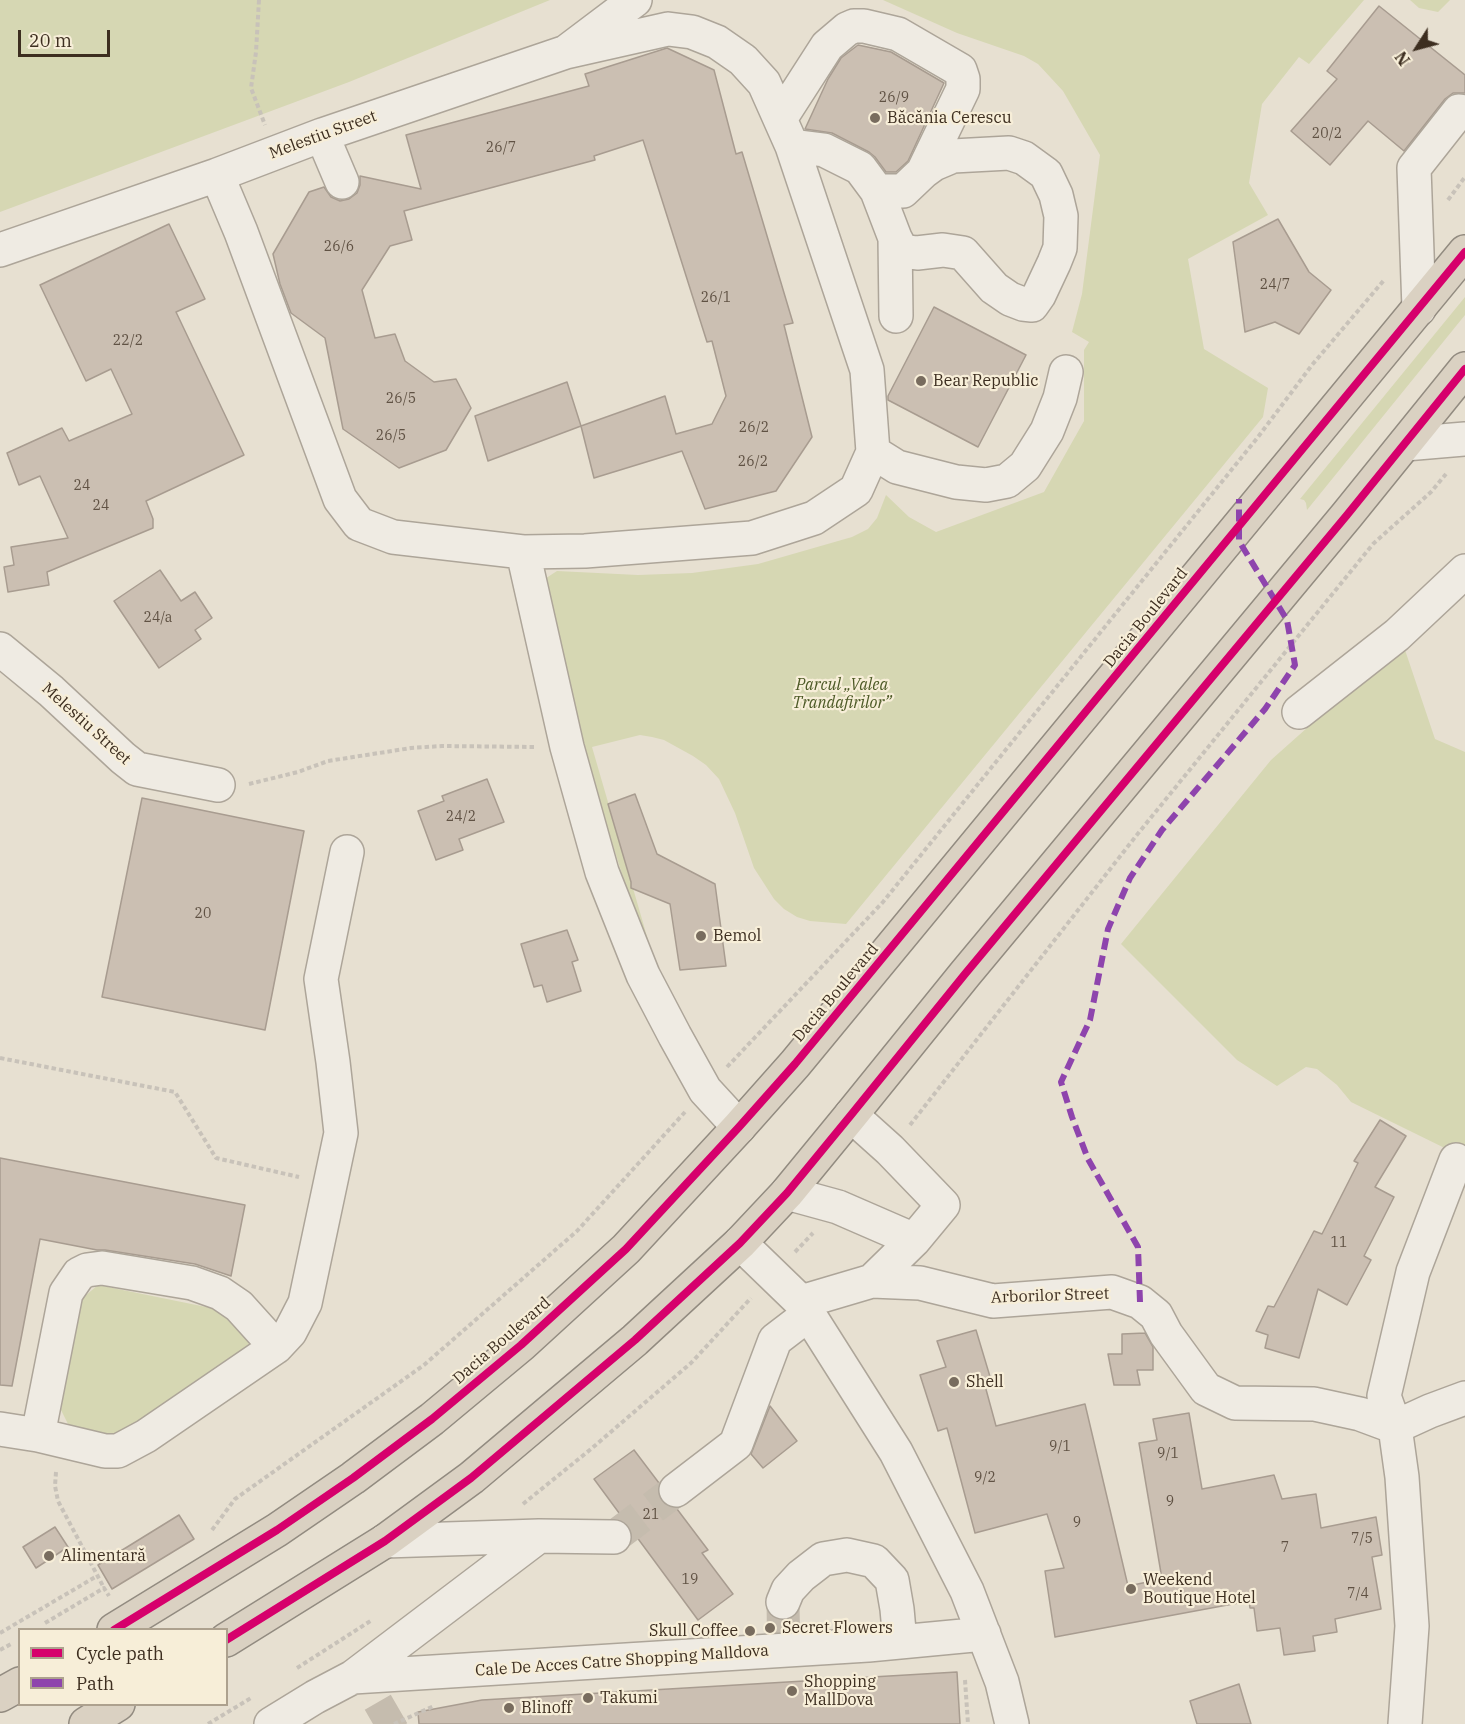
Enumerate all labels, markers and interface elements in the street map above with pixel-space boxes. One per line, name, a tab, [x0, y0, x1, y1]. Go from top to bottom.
scale bar	[21, 18, 112, 56]
north arrow	[1387, 18, 1447, 78]
text: 20 m	[29, 29, 72, 52]
text: N	[1391, 48, 1414, 70]
house number: 26/9	[879, 90, 909, 106]
street label: Melestiu Street	[267, 107, 379, 163]
place label: Băcănia Cerescu	[887, 108, 1012, 128]
marker: Băcănia Cerescu	[868, 111, 882, 125]
house number: 20/2	[1312, 126, 1342, 142]
house number: 26/7	[486, 140, 516, 156]
house number: 26/6	[324, 239, 354, 255]
house number: 24/7	[1260, 277, 1290, 293]
house number: 26/1	[701, 290, 731, 306]
house number: 22/2	[113, 333, 143, 349]
place label: Bear Republic	[933, 371, 1038, 391]
marker: Bear Republic	[914, 374, 928, 388]
house number: 26/5	[386, 391, 416, 407]
house number: 26/2	[739, 420, 769, 436]
house number: 26/5	[376, 428, 406, 444]
house number: 26/2	[738, 454, 768, 470]
house number: 24	[74, 478, 90, 494]
house number: 24	[93, 498, 109, 514]
street label: Dacia Boulevard	[1100, 564, 1192, 672]
house number: 24/a	[144, 610, 172, 626]
park label: Parcul „Valea Trandafirilor”	[793, 675, 891, 713]
street label: Melestiu Street	[38, 679, 134, 769]
house number: 24/2	[446, 809, 476, 825]
house number: 20	[195, 906, 211, 922]
place label: Bemol	[713, 926, 761, 946]
marker: Bemol	[694, 929, 708, 943]
street label: Dacia Boulevard	[789, 940, 883, 1046]
house number: 11	[1331, 1235, 1347, 1251]
street label: Arborilor Street	[990, 1284, 1110, 1308]
street label: Dacia Boulevard	[449, 1294, 555, 1388]
place label: Shell	[966, 1372, 1004, 1392]
marker: Shell	[947, 1375, 961, 1389]
house number: 9/1	[1049, 1439, 1071, 1455]
house number: 9/1	[1157, 1446, 1179, 1462]
house number: 9/2	[974, 1470, 996, 1486]
house number: 9	[1166, 1494, 1174, 1510]
house number: 21	[643, 1507, 659, 1523]
house number: 9	[1073, 1515, 1081, 1531]
house number: 7/5	[1351, 1531, 1373, 1547]
house number: 7	[1281, 1540, 1289, 1556]
place label: Alimentară	[61, 1546, 146, 1566]
marker: Alimentară	[42, 1549, 56, 1563]
place label: Weekend Boutique Hotel	[1143, 1570, 1256, 1608]
house number: 19	[682, 1572, 698, 1588]
marker: Weekend Boutique Hotel	[1124, 1582, 1138, 1596]
house number: 7/4	[1347, 1586, 1369, 1602]
place label: Secret Flowers	[782, 1618, 893, 1638]
place label: Skull Coffee	[649, 1621, 738, 1641]
marker: Secret Flowers	[763, 1621, 777, 1635]
marker: Skull Coffee	[743, 1624, 757, 1638]
legend	[18, 1628, 228, 1706]
street label: Cale De Acces Catre Shopping Malldova	[475, 1641, 769, 1681]
text: Cycle path	[76, 1642, 164, 1665]
text: Path	[76, 1672, 114, 1695]
place label: Shopping MallDova	[804, 1672, 876, 1710]
marker: Shopping MallDova	[785, 1684, 799, 1698]
place label: Takumi	[600, 1688, 658, 1708]
marker: Takumi	[581, 1691, 595, 1705]
place label: Blinoff	[521, 1698, 572, 1718]
marker: Blinoff	[502, 1701, 516, 1715]

